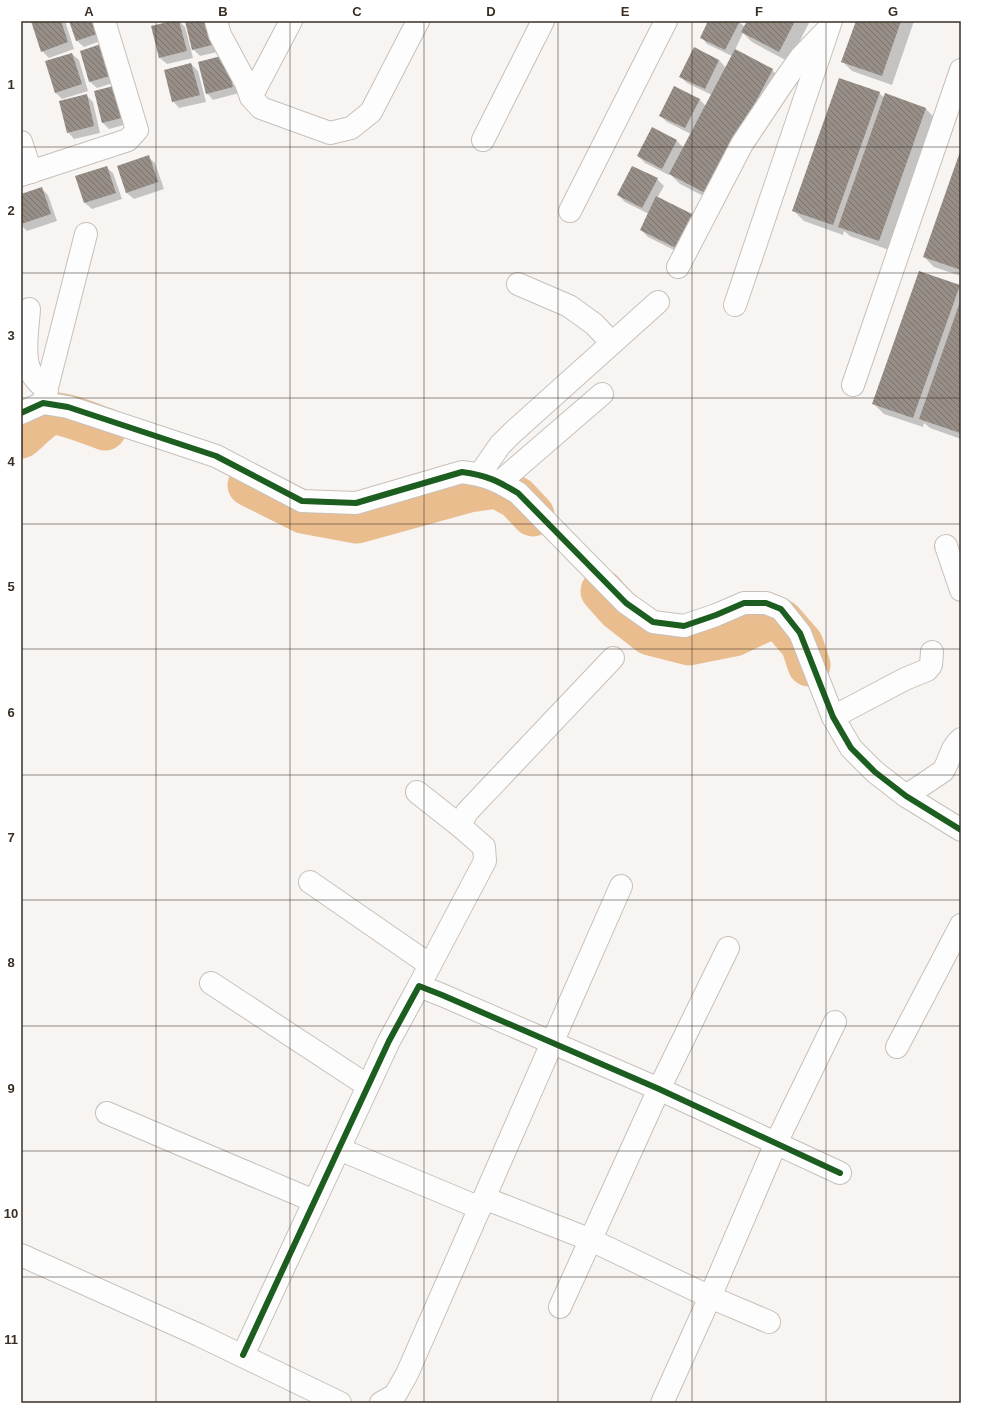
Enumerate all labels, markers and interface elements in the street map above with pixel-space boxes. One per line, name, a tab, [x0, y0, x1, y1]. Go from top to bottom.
text: A	[84, 4, 94, 19]
text: B	[218, 4, 228, 19]
text: C	[352, 4, 362, 19]
text: D	[486, 4, 496, 19]
text: E	[621, 4, 630, 19]
text: F	[755, 4, 763, 19]
text: G	[888, 4, 898, 19]
text: 1	[7, 77, 15, 92]
text: 2	[7, 203, 15, 218]
text: 3	[7, 328, 15, 343]
text: 4	[7, 454, 15, 469]
text: 5	[7, 579, 15, 594]
text: 6	[7, 705, 15, 720]
text: 7	[7, 830, 15, 845]
text: 8	[7, 955, 15, 970]
text: 9	[7, 1081, 15, 1096]
text: 10	[4, 1206, 18, 1221]
text: 11	[4, 1332, 18, 1347]

